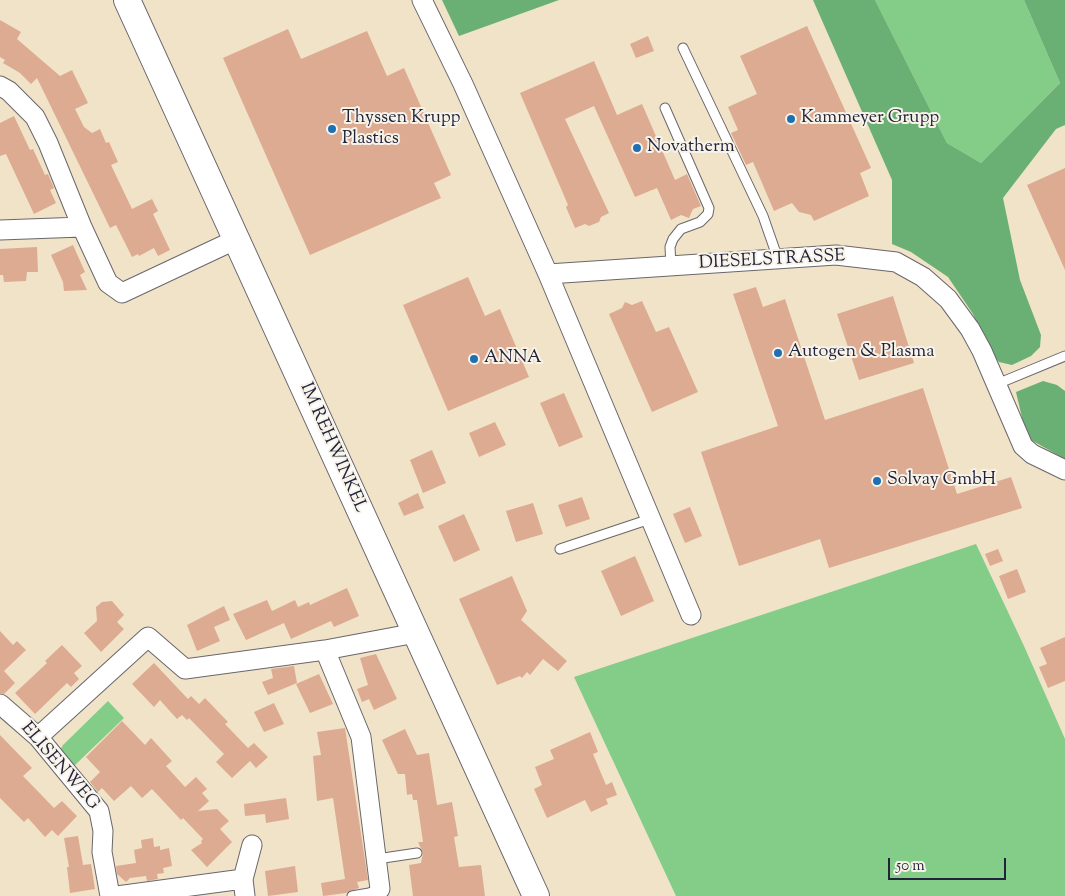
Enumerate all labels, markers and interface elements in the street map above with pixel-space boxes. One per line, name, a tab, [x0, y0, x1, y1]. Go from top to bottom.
place label: Thyssen Krupp Plastics	[342, 108, 461, 150]
place label: Kammeyer Grupp	[801, 108, 939, 130]
marker: Kammeyer Grupp	[785, 113, 797, 125]
marker: Thyssen Krupp Plastics	[326, 123, 338, 135]
place label: Novatherm	[647, 137, 735, 159]
marker: Novatherm	[631, 142, 643, 154]
street label: DIESELSTRASSE	[698, 246, 846, 276]
place label: Autogen & Plasma	[788, 342, 935, 364]
marker: Autogen & Plasma	[772, 347, 784, 359]
place label: ANNA	[484, 348, 542, 370]
marker: ANNA	[468, 353, 480, 365]
street label: IM REHWINKEL	[294, 380, 370, 516]
place label: Solvay GmbH	[887, 470, 996, 492]
marker: Solvay GmbH	[871, 475, 883, 487]
street label: ELISENWEG	[15, 719, 103, 815]
scale bar	[890, 848, 1008, 880]
text: 50 m	[896, 856, 925, 877]

